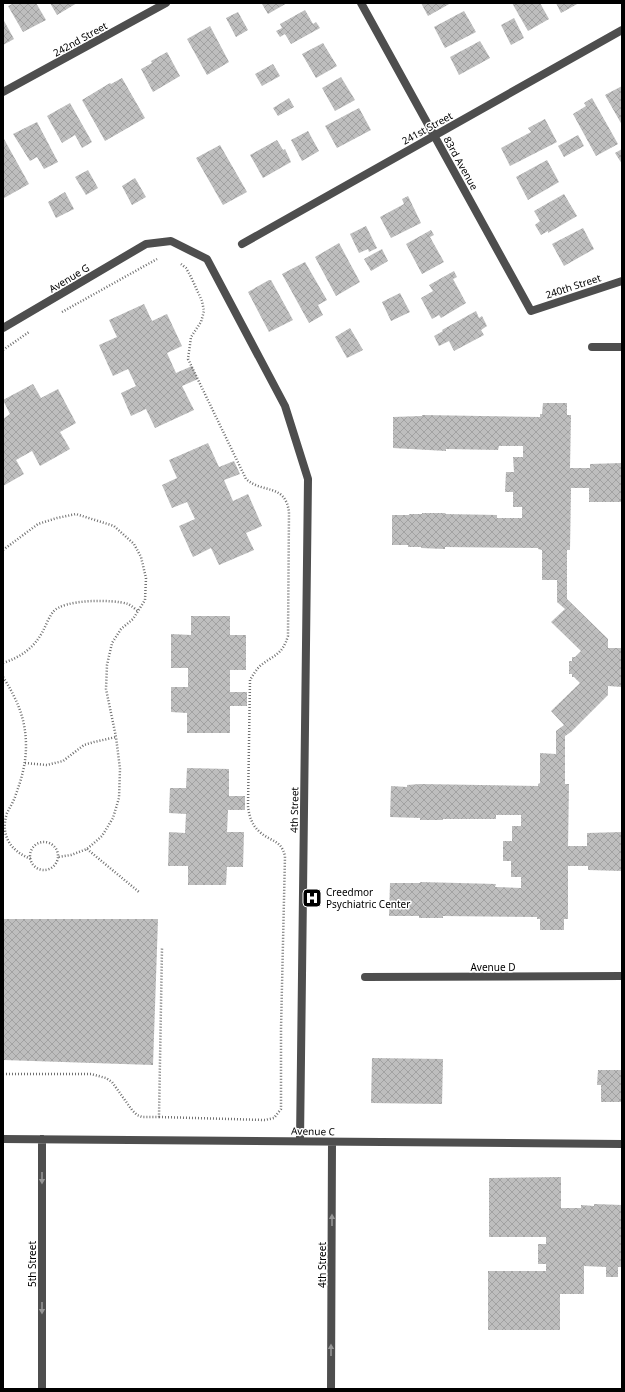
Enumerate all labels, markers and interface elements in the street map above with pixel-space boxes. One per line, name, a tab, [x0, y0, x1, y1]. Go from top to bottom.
street label: 242nd Street	[50, 18, 110, 60]
street label: 241st Street	[399, 108, 455, 148]
street label: 83rd Avenue	[441, 134, 482, 193]
street label: Avenue G	[46, 260, 92, 296]
street label: 240th Street	[544, 270, 603, 302]
street label: 4th Street	[287, 786, 301, 833]
place label: Creedmor Psychiatric Center	[326, 885, 410, 911]
hospital icon: Creedmor Psychiatric Center	[301, 887, 323, 909]
street label: Avenue D	[470, 960, 516, 974]
street label: Avenue C	[291, 1124, 336, 1138]
one-way arrow	[39, 1172, 45, 1185]
one-way arrow	[329, 1213, 335, 1226]
street label: 5th Street	[25, 1241, 39, 1287]
street label: 4th Street	[315, 1242, 329, 1288]
one-way arrow	[39, 1302, 45, 1315]
one-way arrow	[328, 1343, 334, 1356]

